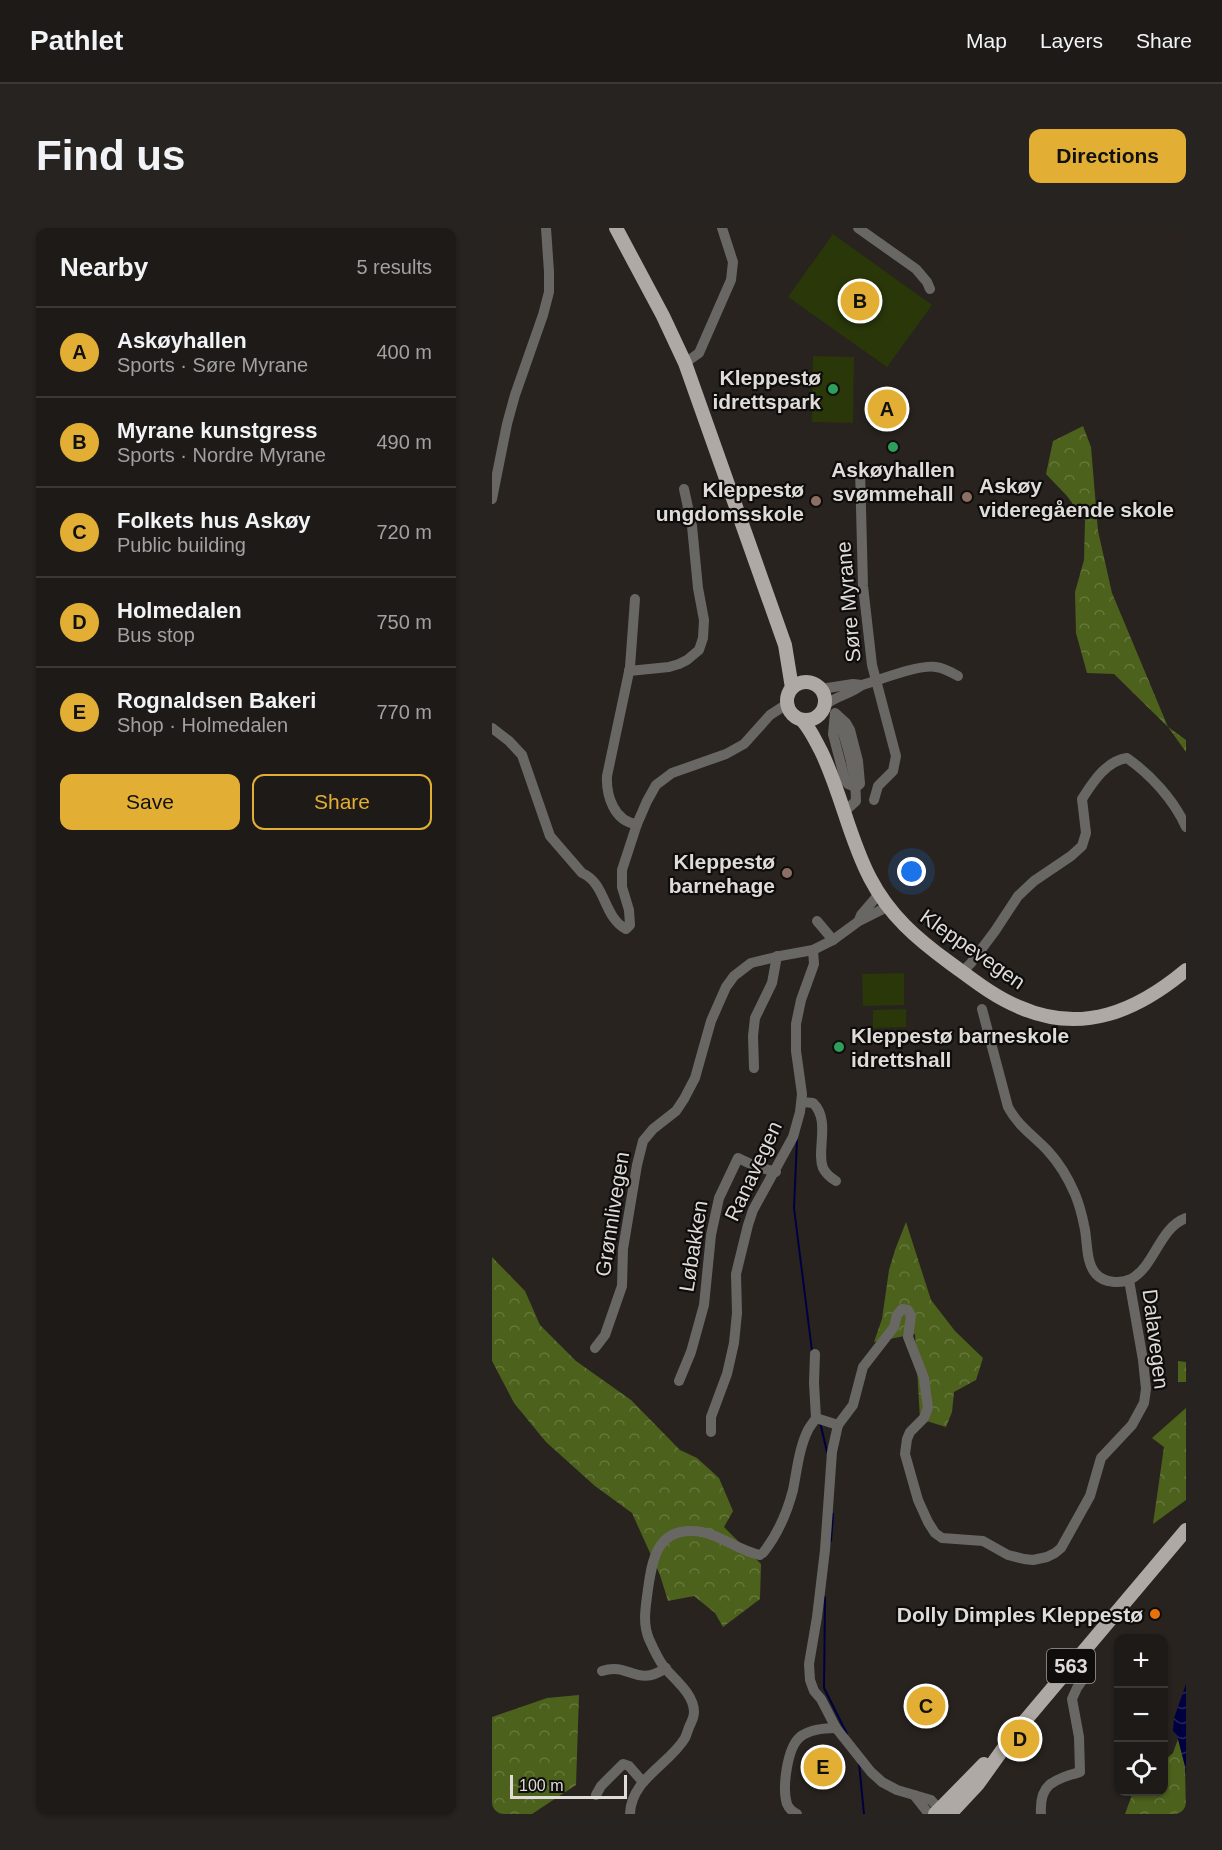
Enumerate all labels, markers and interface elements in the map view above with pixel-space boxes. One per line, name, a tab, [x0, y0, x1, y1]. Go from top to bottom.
text: Pathlet	[30, 25, 123, 56]
text: Map	[966, 29, 1007, 52]
text: Layers	[1040, 29, 1103, 52]
text: Share	[1136, 29, 1192, 52]
button: Directions	[1029, 129, 1186, 183]
text: Find us	[36, 132, 185, 179]
text: Nearby	[60, 252, 148, 282]
text: 5 results	[356, 256, 432, 278]
pin: B	[840, 278, 880, 324]
text: Askøyhallen	[117, 328, 247, 353]
text: A	[72, 341, 87, 363]
text: 400 m	[376, 341, 432, 363]
text: Sports · Søre Myrane	[117, 354, 308, 376]
place label: Kleppestø idrettspark	[712, 366, 821, 413]
marker: Kleppestø idrettspark	[826, 382, 840, 396]
pin: A	[868, 386, 906, 432]
text: Myrane kunstgress	[117, 418, 318, 443]
text: B	[72, 431, 87, 453]
text: 490 m	[376, 431, 432, 453]
marker: Askøyhallen svømmehall	[886, 440, 900, 454]
text: Sports · Nordre Myrane	[117, 444, 326, 466]
place label: Askøyhallen svømmehall	[831, 458, 955, 505]
place label: Askøy videregående skole	[979, 474, 1174, 521]
place label: Kleppestø ungdomsskole	[656, 478, 804, 525]
marker: Askøy videregående skole	[960, 490, 974, 504]
marker: Kleppestø ungdomsskole	[809, 494, 823, 508]
text: Folkets hus Askøy	[117, 508, 311, 533]
text: C	[72, 521, 87, 543]
text: 720 m	[376, 521, 432, 543]
text: Public building	[117, 534, 246, 556]
street label: Søre Myrane	[831, 541, 865, 663]
text: Holmedalen	[117, 598, 242, 623]
text: D	[72, 611, 87, 633]
text: 750 m	[376, 611, 432, 633]
text: Bus stop	[117, 624, 195, 646]
text: Rognaldsen Bakeri	[117, 688, 316, 713]
text: E	[73, 701, 86, 723]
text: 770 m	[376, 701, 432, 723]
text: Shop · Holmedalen	[117, 714, 288, 736]
button: Save	[60, 774, 240, 830]
button: Share	[252, 774, 432, 830]
place label: Kleppestø barnehage	[669, 850, 775, 897]
your location	[897, 857, 926, 886]
marker: Kleppestø barnehage	[780, 866, 794, 880]
street label: Kleppevegen	[916, 904, 1030, 994]
place label: Kleppestø barneskole idrettshall	[851, 1024, 1069, 1071]
marker: Kleppestø barneskole idrettshall	[832, 1040, 846, 1054]
street label: Ranavegen	[720, 1117, 786, 1225]
street label: Grønnlivegen	[591, 1150, 633, 1278]
street label: Løbakken	[674, 1199, 712, 1293]
street label: Dalavegen	[1138, 1288, 1174, 1390]
place label: Dolly Dimples Kleppestø	[897, 1603, 1143, 1626]
marker: Dolly Dimples Kleppestø	[1148, 1607, 1162, 1621]
map controls	[1114, 1634, 1168, 1796]
button: +	[1114, 1634, 1168, 1688]
road number: 563	[1047, 1649, 1095, 1683]
pin: C	[906, 1684, 946, 1728]
button: −	[1114, 1688, 1168, 1742]
pin: D	[1000, 1716, 1040, 1762]
button: locate	[1114, 1742, 1168, 1796]
pin: E	[804, 1744, 842, 1790]
scale bar	[510, 1772, 627, 1800]
text: 100 m	[519, 1777, 563, 1794]

